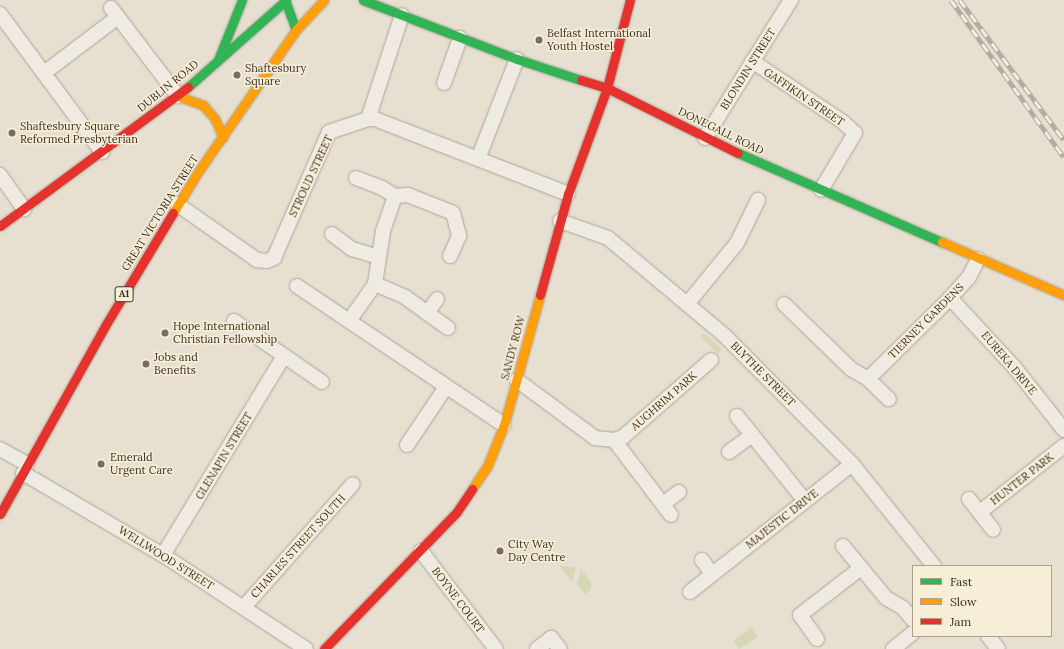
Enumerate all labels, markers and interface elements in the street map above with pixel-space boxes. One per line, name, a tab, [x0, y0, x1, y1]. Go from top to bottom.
street label: BLONDIN STREET	[718, 26, 778, 112]
place label: Belfast International Youth Hostel	[547, 27, 651, 53]
marker: Belfast International Youth Hostel	[534, 35, 544, 45]
street label: DUBLIN ROAD	[135, 57, 201, 115]
place label: Shaftesbury Square	[245, 62, 306, 88]
street label: GAFFIKIN STREET	[761, 65, 847, 129]
marker: Shaftesbury Square	[232, 70, 242, 80]
street label: DONEGALL ROAD	[676, 105, 766, 157]
place label: Shaftesbury Square Reformed Presbyterian	[20, 120, 138, 146]
marker: Shaftesbury Square Reformed Presbyterian	[7, 128, 17, 138]
street label: STROUD STREET	[286, 133, 336, 219]
street label: GREAT VICTORIA STREET	[119, 153, 201, 273]
street label: TIERNEY GARDENS	[886, 281, 966, 361]
road number: A1	[114, 286, 134, 302]
street label: SANDY ROW	[498, 315, 528, 381]
place label: Hope International Christian Fellowship	[173, 320, 277, 346]
marker: Hope International Christian Fellowship	[160, 328, 170, 338]
street label: EUREKA DRIVE	[979, 329, 1039, 397]
street label: BLYTHE STREET	[728, 339, 798, 409]
place label: Jobs and Benefits	[154, 351, 198, 377]
marker: Jobs and Benefits	[141, 359, 151, 369]
street label: AUGHRIM PARK	[628, 369, 700, 433]
street label: GLENAPIN STREET	[193, 410, 255, 502]
street label: HUNTER PARK	[988, 450, 1056, 508]
place label: Emerald Urgent Care	[110, 451, 173, 477]
marker: Emerald Urgent Care	[95, 458, 107, 470]
street label: MAJESTIC DRIVE	[743, 487, 821, 551]
street label: CHARLES STREET SOUTH	[248, 491, 348, 601]
street label: WELLWOOD STREET	[116, 523, 216, 593]
place label: City Way Day Centre	[508, 538, 566, 564]
marker: City Way Day Centre	[495, 546, 505, 556]
street label: BOYNE COURT	[429, 564, 487, 636]
legend	[912, 565, 1052, 637]
text: Fast	[950, 574, 973, 589]
text: Slow	[950, 594, 977, 609]
text: Jam	[950, 614, 971, 629]

